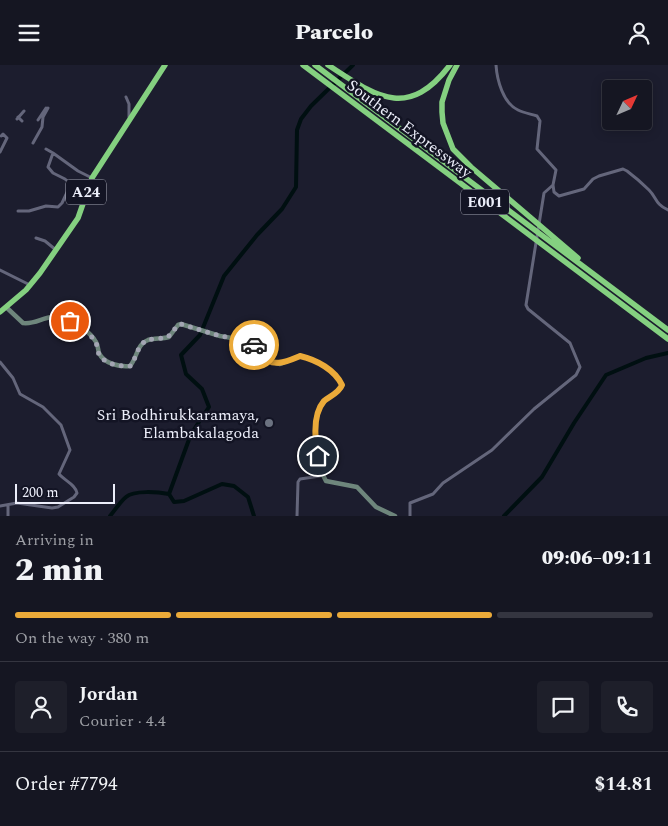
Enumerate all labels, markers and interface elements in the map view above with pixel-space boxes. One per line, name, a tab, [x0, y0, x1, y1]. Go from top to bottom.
text: Parcelo	[295, 16, 373, 49]
icon: menu	[15, 19, 43, 47]
icon: person	[625, 19, 653, 47]
street label: Southern Expressway	[342, 74, 478, 185]
north arrow	[602, 80, 652, 130]
map controls	[602, 80, 652, 130]
road number: A24	[66, 179, 106, 205]
road number: E001	[461, 189, 509, 215]
pin	[49, 300, 91, 342]
icon: bag	[56, 307, 84, 335]
courier	[229, 320, 279, 370]
icon: car	[240, 331, 268, 359]
place label: Sri Bodhirukkaramaya, Elambakalagoda	[97, 403, 259, 445]
marker: Sri Bodhirukkaramaya, Elambakalagoda	[263, 417, 275, 429]
pin	[297, 435, 339, 477]
icon: home	[304, 442, 332, 470]
scale bar	[15, 481, 115, 504]
text: 200 m	[22, 482, 59, 503]
text: Arriving in	[15, 528, 94, 552]
text: 09:06–09:11	[542, 544, 653, 573]
text: 2 min	[15, 546, 103, 595]
text: On the way · 380 m	[15, 626, 149, 650]
text: Jordan	[79, 680, 138, 709]
button: person	[15, 681, 67, 733]
button: chat	[537, 681, 589, 733]
button: phone	[601, 681, 653, 733]
text: Courier · 4.4	[79, 709, 166, 733]
text: Order #7794	[15, 770, 118, 799]
text: $14.81	[595, 770, 653, 799]

